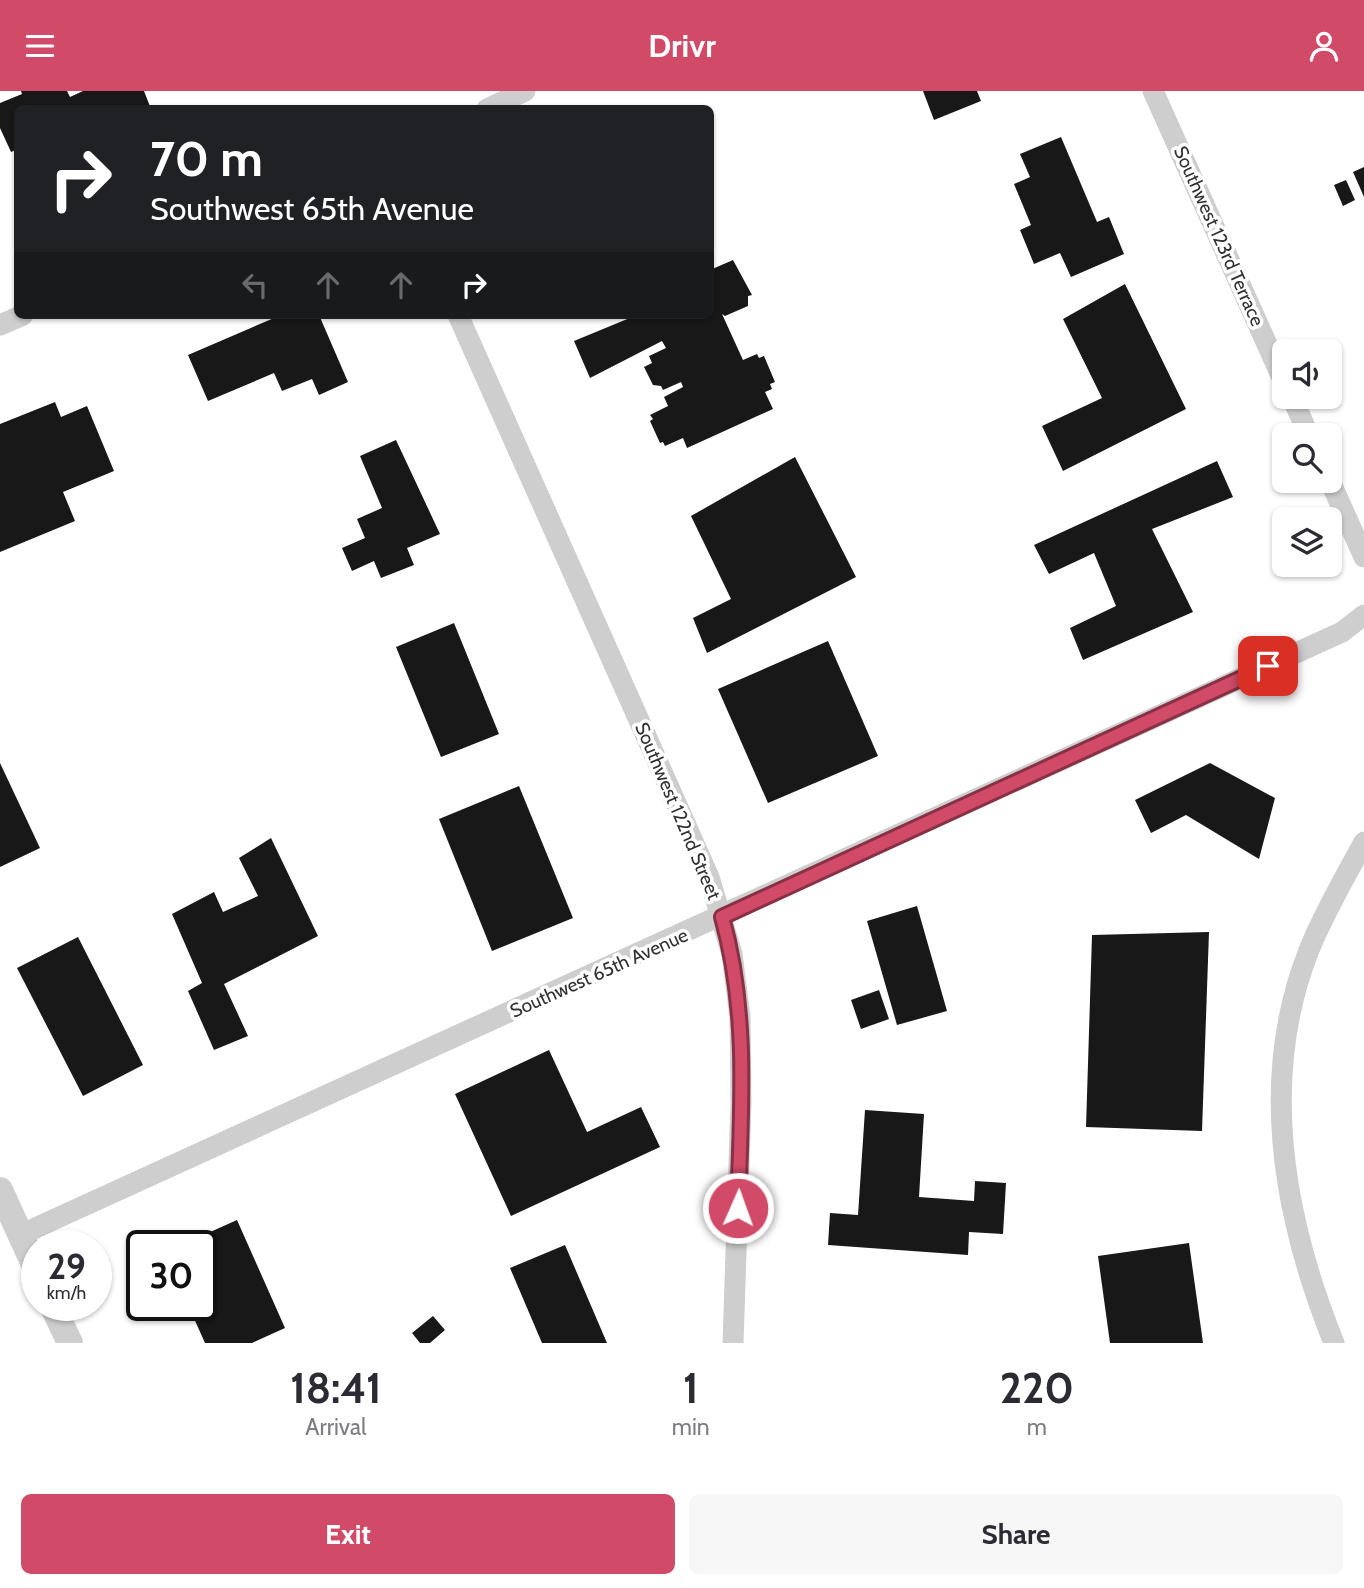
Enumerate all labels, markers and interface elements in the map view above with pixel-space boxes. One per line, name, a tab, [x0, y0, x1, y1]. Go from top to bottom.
text: Drivr	[648, 26, 716, 65]
icon: menu	[21, 27, 59, 65]
icon: person	[1305, 27, 1343, 65]
text: 70 m	[150, 129, 263, 188]
icon: right	[35, 133, 126, 224]
street label: Southwest 123rd Terrace	[1169, 142, 1269, 330]
text: Southwest 65th Avenue	[150, 189, 474, 228]
icon: left	[236, 266, 274, 304]
icon: ahead	[309, 266, 347, 304]
icon: ahead	[382, 266, 420, 304]
icon: right	[455, 266, 493, 304]
map controls	[1272, 339, 1342, 577]
button: sound	[1272, 339, 1342, 409]
button: search	[1272, 423, 1342, 493]
button: layers	[1272, 507, 1342, 577]
pin	[1238, 636, 1298, 696]
icon: arrive	[1249, 647, 1287, 685]
street label: Southwest 122nd Street	[630, 719, 726, 904]
street label: Southwest 65th Avenue	[506, 923, 692, 1023]
position arrow	[701, 1171, 775, 1245]
speed limit sign: 30	[126, 1230, 217, 1321]
text: 29	[47, 1245, 86, 1288]
text: km/h	[47, 1282, 86, 1304]
text: 18:41	[290, 1362, 382, 1414]
text: 1	[683, 1362, 698, 1414]
text: 220	[1000, 1362, 1074, 1414]
text: Arrival	[305, 1413, 366, 1441]
text: min	[672, 1413, 710, 1441]
text: m	[1027, 1413, 1047, 1441]
button: Exit	[21, 1494, 675, 1574]
button: Share	[689, 1494, 1343, 1574]

